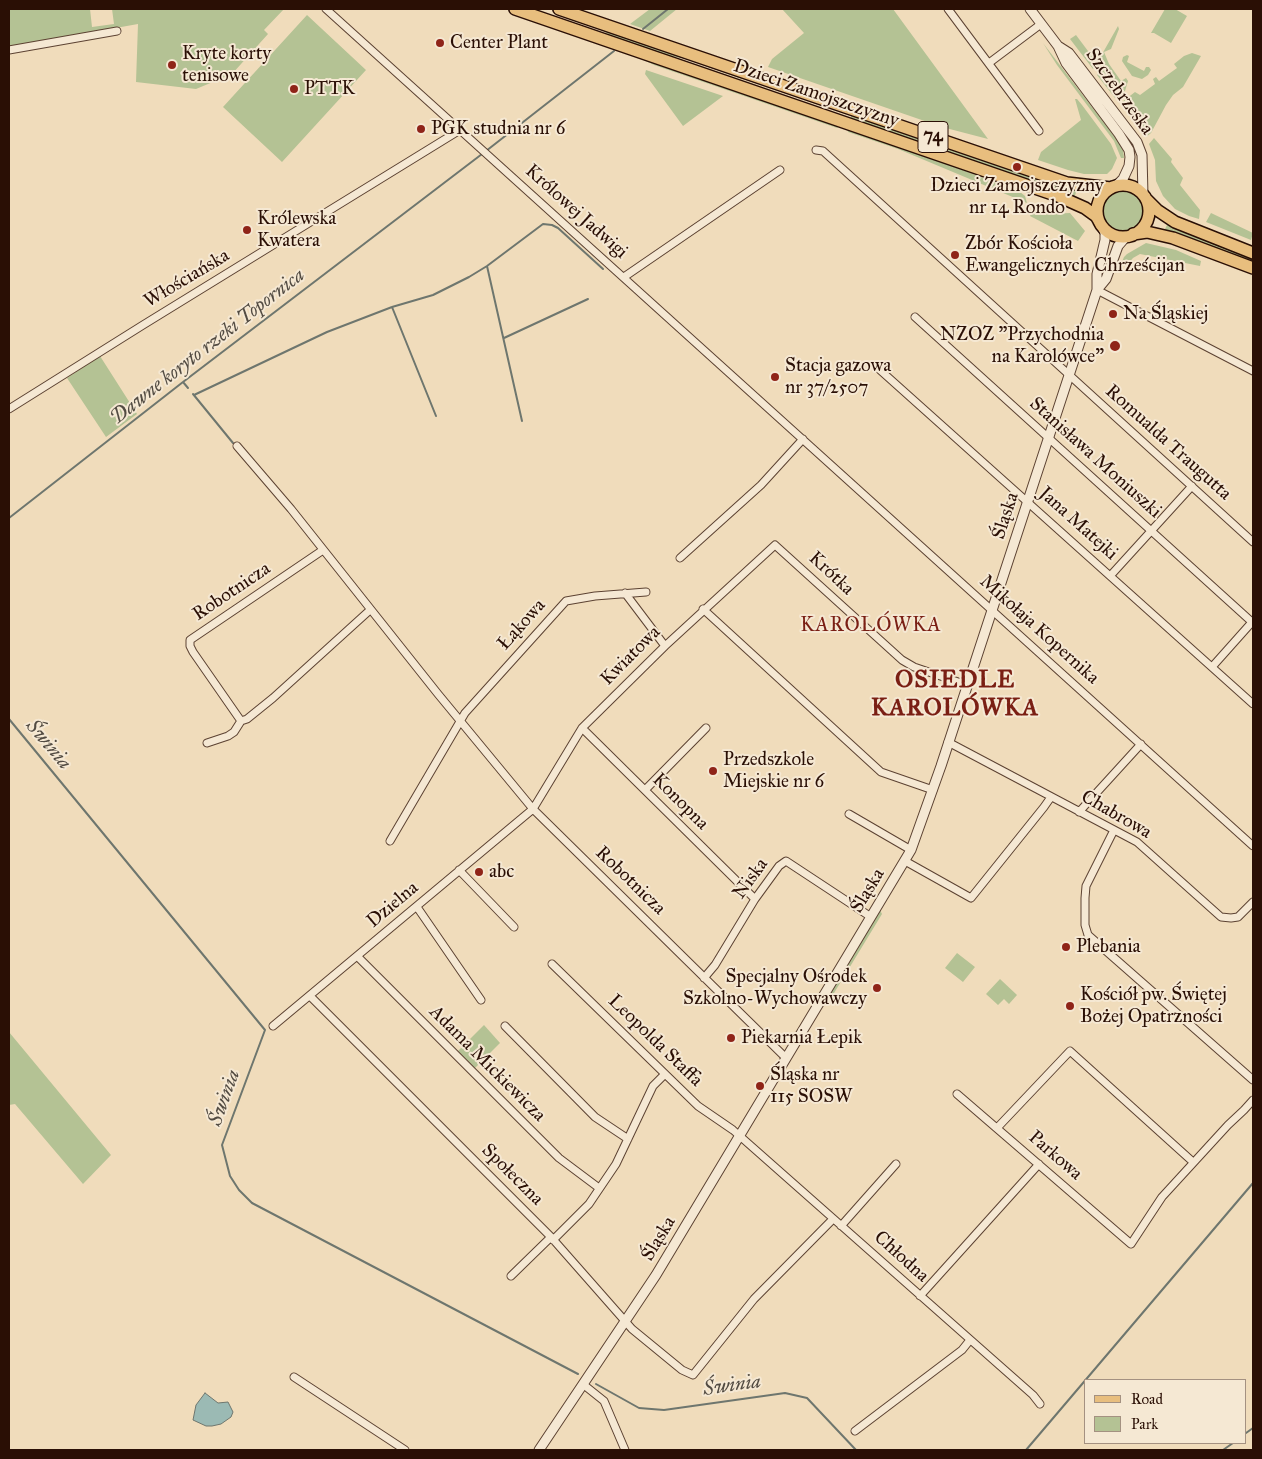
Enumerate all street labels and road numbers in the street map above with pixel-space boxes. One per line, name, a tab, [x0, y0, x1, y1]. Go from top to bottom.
street label: Szczebrzeska	[1080, 44, 1158, 140]
street label: Dzieci Zamojszczyzny	[730, 55, 902, 133]
road number: 74	[918, 121, 948, 152]
street label: Królowej Jadwigi	[520, 160, 632, 264]
street label: Włościańska	[140, 245, 234, 313]
street label: Romualda Traugutta	[1100, 380, 1236, 506]
street label: Stanisława Moniuszki	[1024, 393, 1166, 523]
street label: Jana Matejki	[1034, 483, 1122, 565]
street label: Śląska	[988, 490, 1024, 542]
street label: Krótka	[804, 547, 858, 601]
street label: Robotnicza	[189, 558, 275, 626]
street label: Mikołaja Kopernika	[975, 570, 1103, 690]
street label: Łąkowa	[493, 595, 551, 655]
street label: Kwiatowa	[596, 621, 666, 691]
street label: Konopna	[647, 769, 713, 835]
street label: Chabrowa	[1077, 786, 1155, 844]
street label: Robotnicza	[590, 842, 670, 920]
street label: Niska	[729, 854, 773, 904]
street label: Śląska	[846, 865, 890, 917]
street label: Dzielna	[363, 877, 423, 933]
street label: Leopolda Staffa	[603, 990, 707, 1092]
street label: Adama Mickiewicza	[424, 1001, 550, 1127]
street label: Parkowa	[1023, 1126, 1087, 1186]
street label: Społeczna	[476, 1139, 548, 1211]
street label: Śląska	[637, 1213, 681, 1265]
street label: Chłodna	[869, 1226, 933, 1288]

